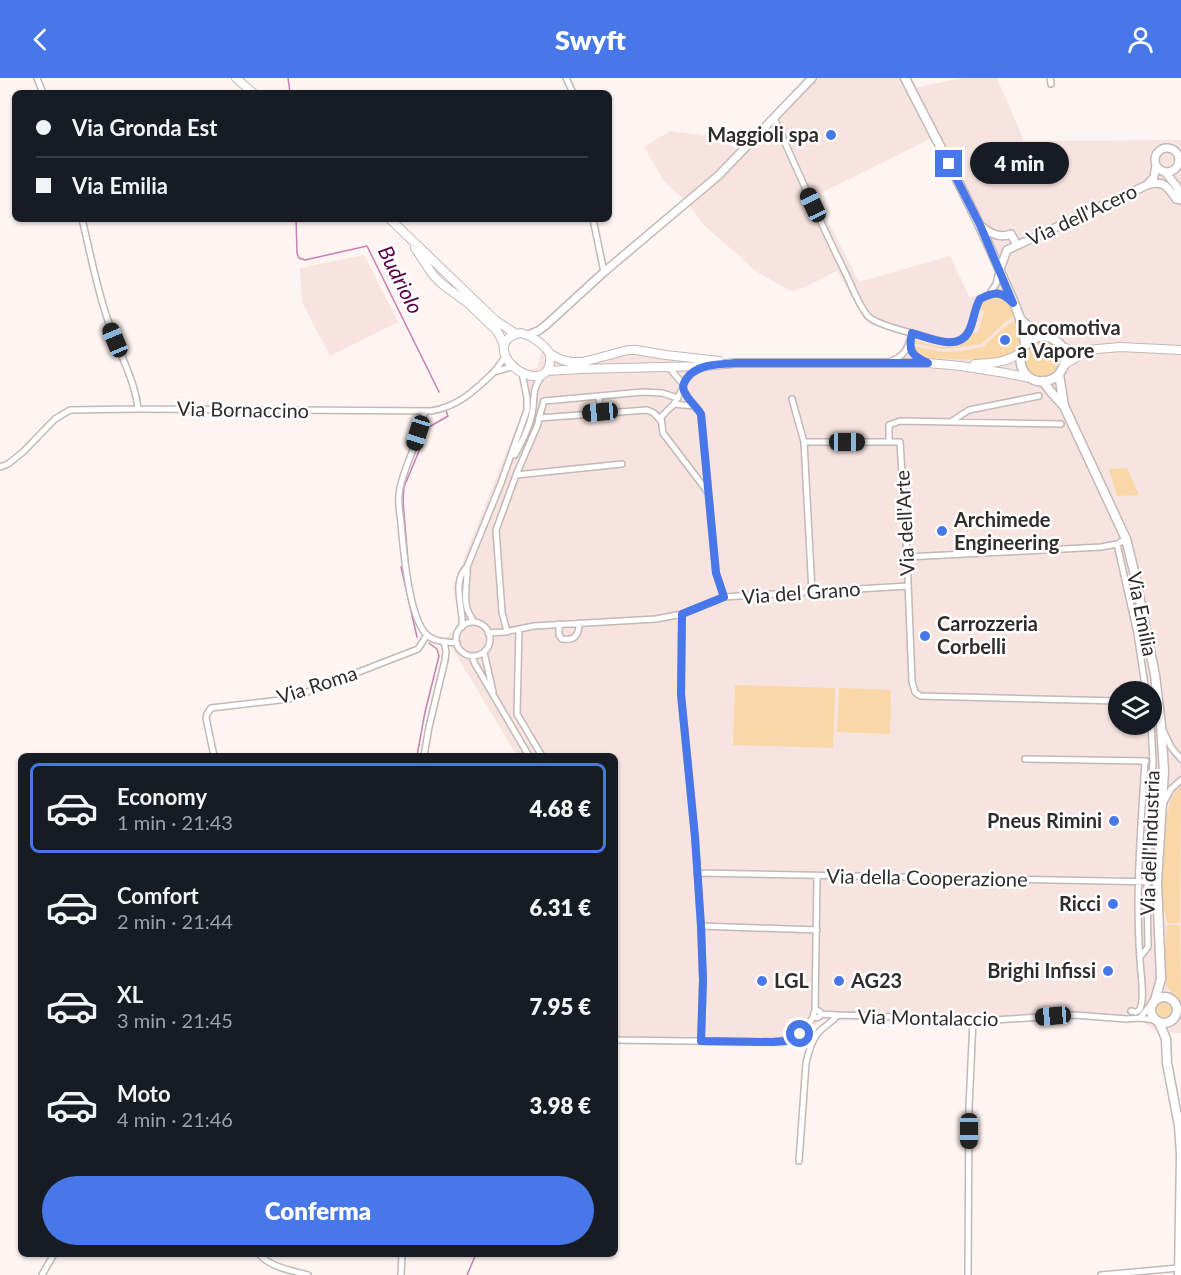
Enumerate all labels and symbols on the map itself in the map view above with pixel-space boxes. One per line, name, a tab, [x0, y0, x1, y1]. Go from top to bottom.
place label: Maggioli spa	[707, 122, 819, 146]
marker: Maggioli spa	[824, 128, 838, 142]
callout: 4 min	[970, 143, 1069, 185]
route end	[935, 150, 962, 177]
street label: Via dell'Acero	[1023, 178, 1141, 250]
car	[797, 185, 829, 225]
water label: Budriolo	[374, 241, 429, 318]
place label: Locomotiva a Vapore	[1017, 315, 1121, 362]
car	[100, 320, 130, 360]
marker: Locomotiva a Vapore	[998, 333, 1012, 347]
street label: Via Bornaccino	[177, 396, 309, 422]
car	[581, 401, 619, 423]
car	[404, 413, 432, 453]
car	[829, 433, 865, 451]
street label: Via dell'Arte	[889, 469, 919, 577]
place label: Archimede Engineering	[953, 507, 1060, 554]
marker: Archimede Engineering	[935, 524, 949, 538]
street label: Via Emilia	[1123, 570, 1163, 658]
street label: Via del Grano	[741, 576, 861, 608]
place label: Carrozzeria Corbelli	[937, 611, 1038, 658]
marker: Carrozzeria Corbelli	[918, 629, 932, 643]
street label: Via Roma	[274, 660, 360, 708]
street label: Via dell'Industria	[1134, 770, 1164, 916]
place label: Pneus Rimini	[987, 808, 1102, 832]
marker: Pneus Rimini	[1107, 814, 1121, 828]
street label: Via della Cooperazione	[826, 863, 1028, 891]
place label: Ricci	[1059, 891, 1101, 915]
marker: Ricci	[1106, 897, 1120, 911]
place label: Brighi Infissi	[987, 958, 1096, 982]
marker: Brighi Infissi	[1101, 964, 1115, 978]
place label: LGL	[774, 968, 809, 992]
place label: AG23	[850, 968, 902, 992]
marker: LGL	[755, 974, 769, 988]
marker: AG23	[832, 974, 846, 988]
street label: Via Montalaccio	[857, 1004, 999, 1030]
car	[1034, 1005, 1072, 1027]
route start	[786, 1020, 813, 1047]
car	[960, 1113, 978, 1149]

